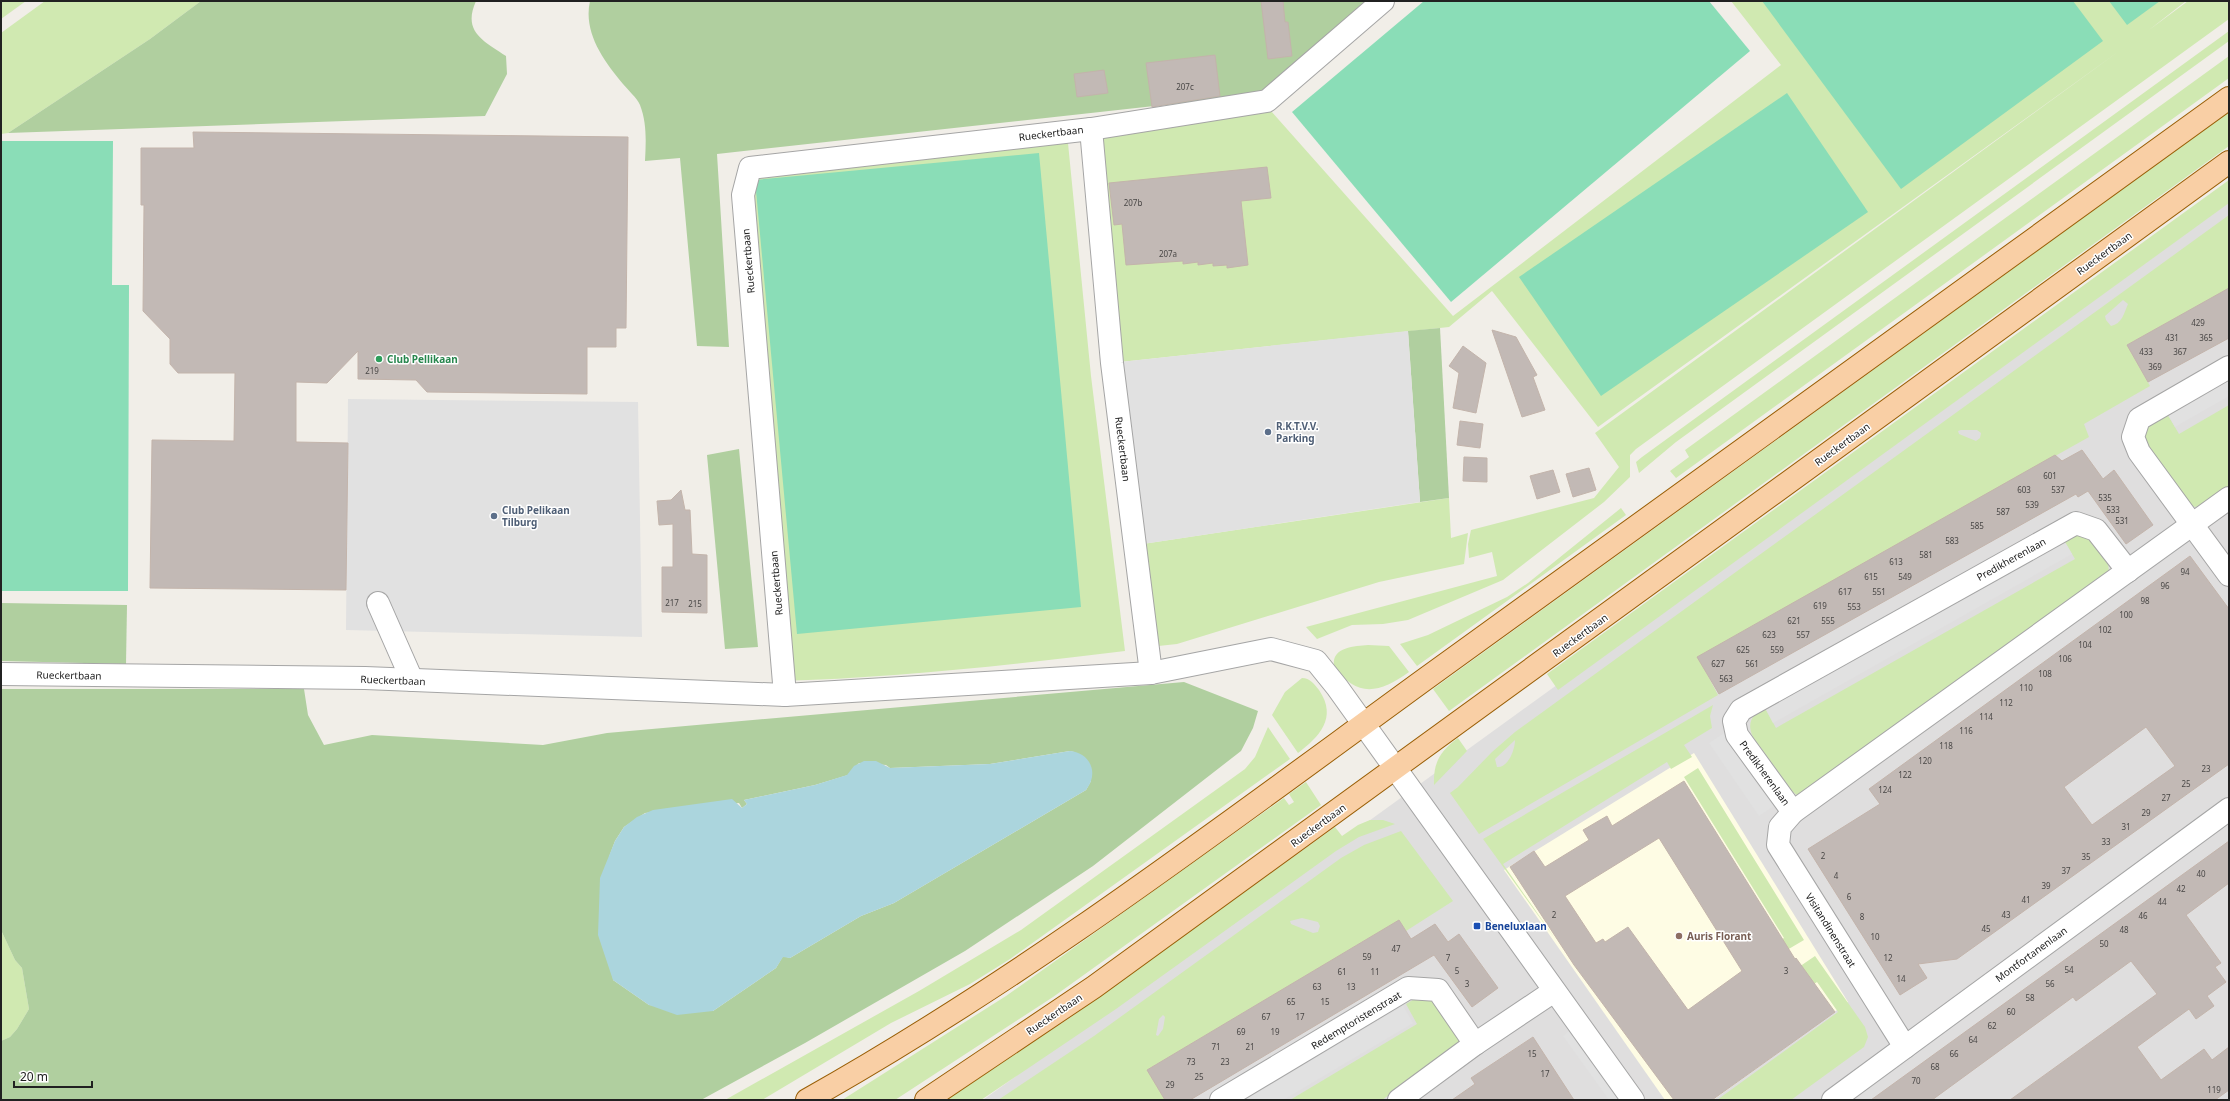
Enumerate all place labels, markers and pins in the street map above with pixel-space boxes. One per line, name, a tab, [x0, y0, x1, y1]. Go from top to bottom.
place label: Club Pellikaan	[387, 352, 458, 366]
marker: Club Pellikaan	[374, 354, 384, 364]
place label: R.K.T.V.V. Parking	[1276, 419, 1319, 445]
marker: R.K.T.V.V. Parking	[1263, 427, 1273, 437]
place label: Club Pelikaan Tilburg	[502, 503, 570, 529]
marker: Club Pelikaan Tilburg	[489, 511, 499, 521]
place label: Beneluxlaan	[1485, 919, 1547, 933]
marker: Beneluxlaan	[1472, 921, 1482, 931]
place label: Auris Florant	[1687, 929, 1752, 943]
marker: Auris Florant	[1674, 931, 1684, 941]

